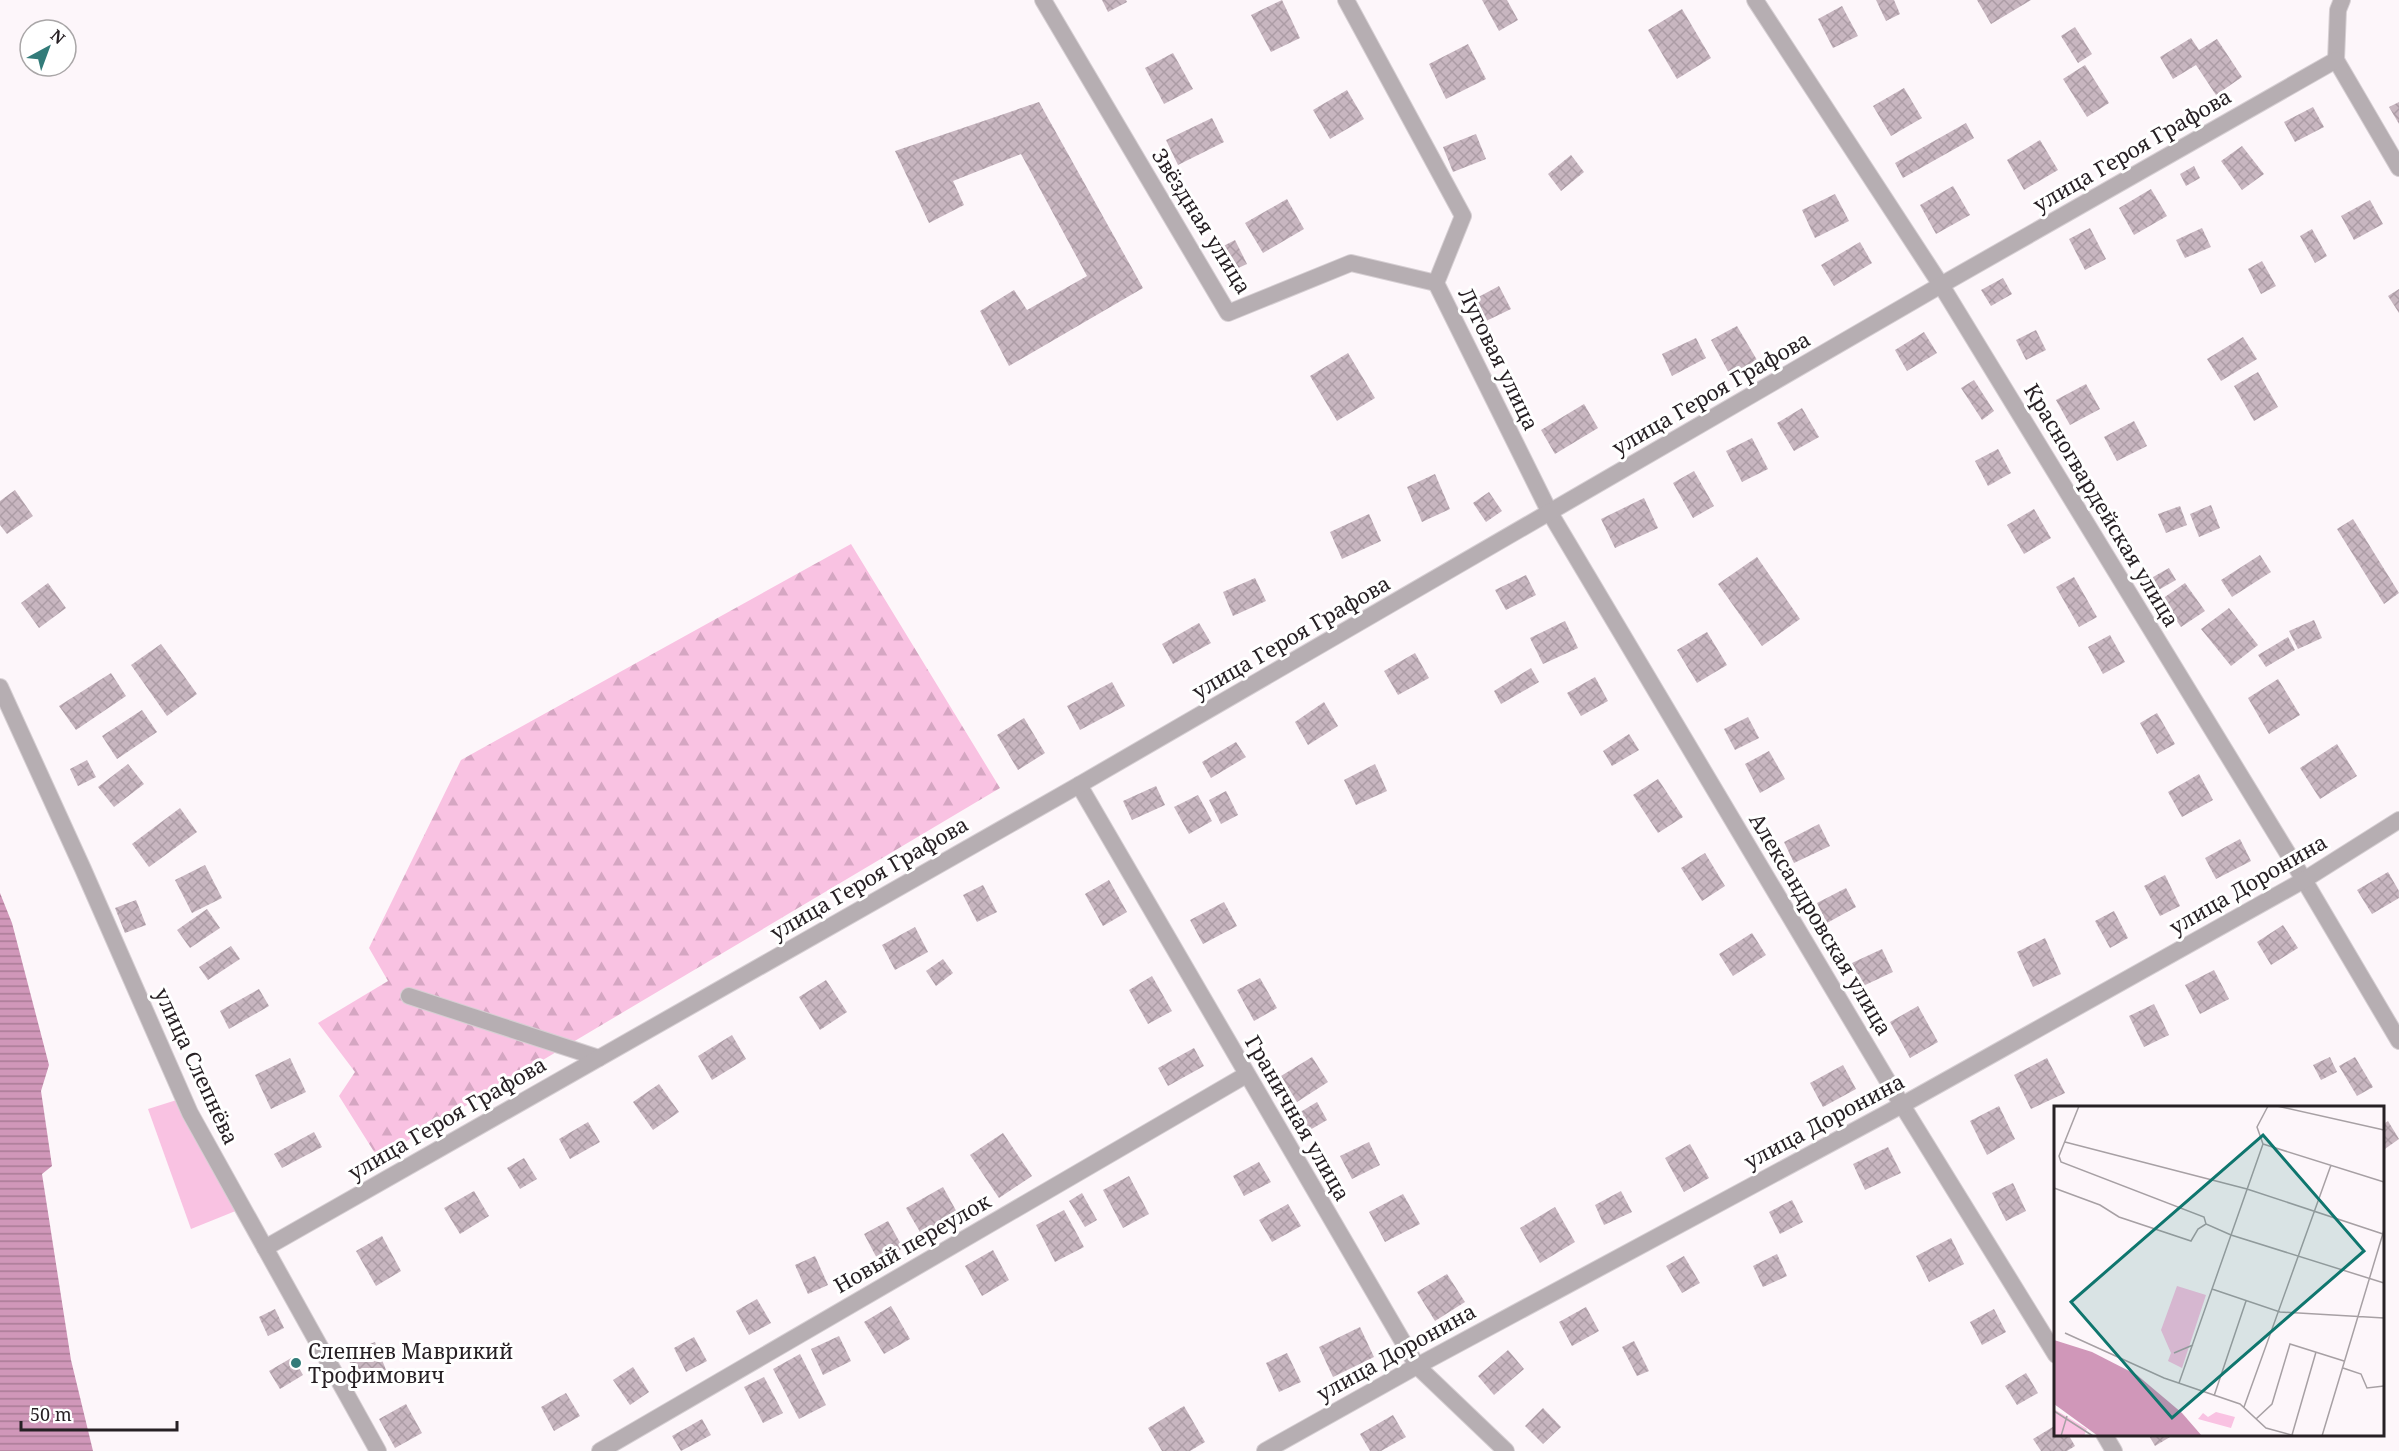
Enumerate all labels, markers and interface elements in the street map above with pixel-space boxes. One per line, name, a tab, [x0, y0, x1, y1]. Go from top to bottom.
north arrow	[18, 18, 78, 78]
text: N	[46, 24, 70, 49]
street label: улица Героя Графова	[2028, 82, 2236, 218]
street label: Звёздная улица	[1146, 143, 1258, 299]
street label: Луговая улица	[1452, 283, 1546, 435]
street label: улица Героя Графова	[1607, 325, 1815, 461]
street label: Красногвардейская улица	[2018, 378, 2186, 632]
street label: улица Героя Графова	[1187, 569, 1395, 705]
street label: Александровская улица	[1743, 808, 1899, 1040]
street label: улица Героя Графова	[765, 810, 973, 946]
street label: улица Доронина	[2164, 827, 2332, 941]
street label: улица Слепнёва	[148, 983, 246, 1149]
street label: Граничная улица	[1239, 1030, 1357, 1206]
street label: улица Героя Графова	[343, 1050, 551, 1186]
street label: улица Доронина	[1739, 1067, 1909, 1175]
inset map	[2054, 1106, 2384, 1436]
street label: Новый переулок	[829, 1186, 996, 1299]
street label: улица Доронина	[1311, 1297, 1481, 1407]
place label: Слепнев Маврикий Трофимович	[308, 1337, 513, 1389]
marker: Слепнев Маврикий Трофимович	[289, 1356, 303, 1370]
scale bar	[21, 1394, 177, 1432]
text: 50 m	[30, 1402, 72, 1426]

